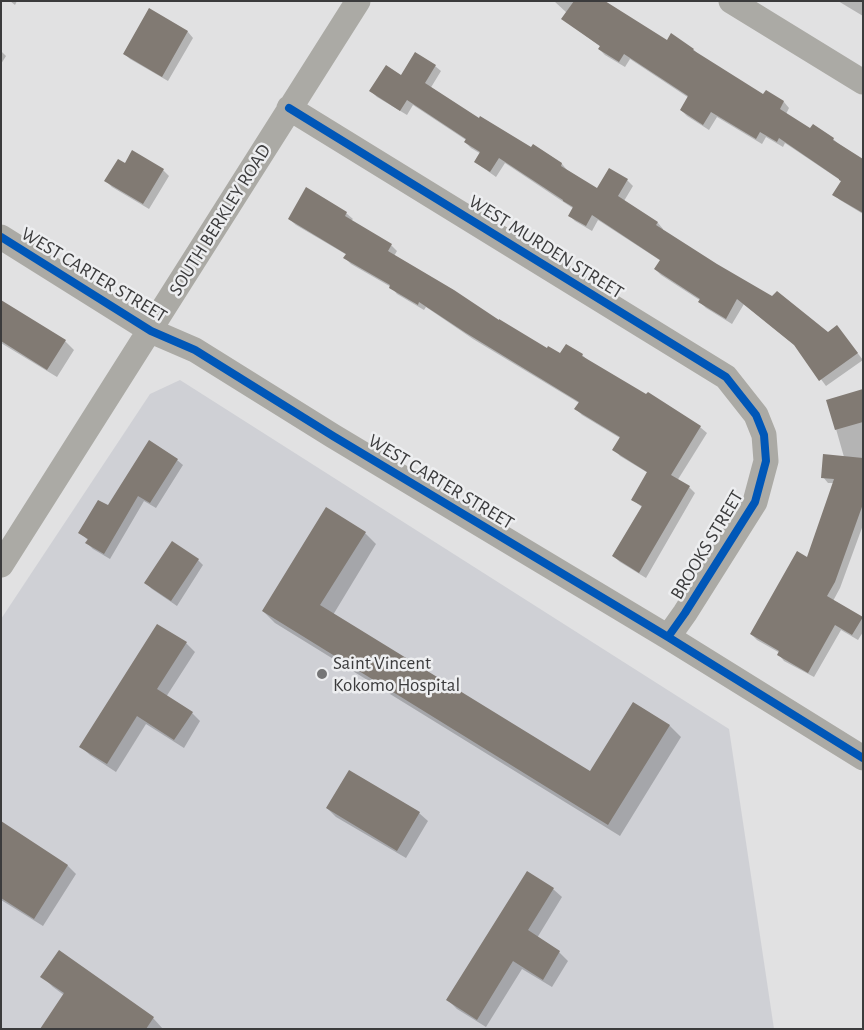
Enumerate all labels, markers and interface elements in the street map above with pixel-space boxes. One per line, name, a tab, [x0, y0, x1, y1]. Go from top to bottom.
street label: SOUTH BERKLEY ROAD	[164, 140, 276, 300]
street label: WEST MURDEN STREET	[464, 190, 628, 304]
street label: WEST CARTER STREET	[17, 222, 171, 328]
street label: WEST CARTER STREET	[364, 429, 518, 535]
street label: BROOKS STREET	[665, 486, 749, 604]
place label: Saint Vincent Kokomo Hospital	[333, 652, 460, 696]
marker: Saint Vincent Kokomo Hospital	[315, 667, 329, 681]

